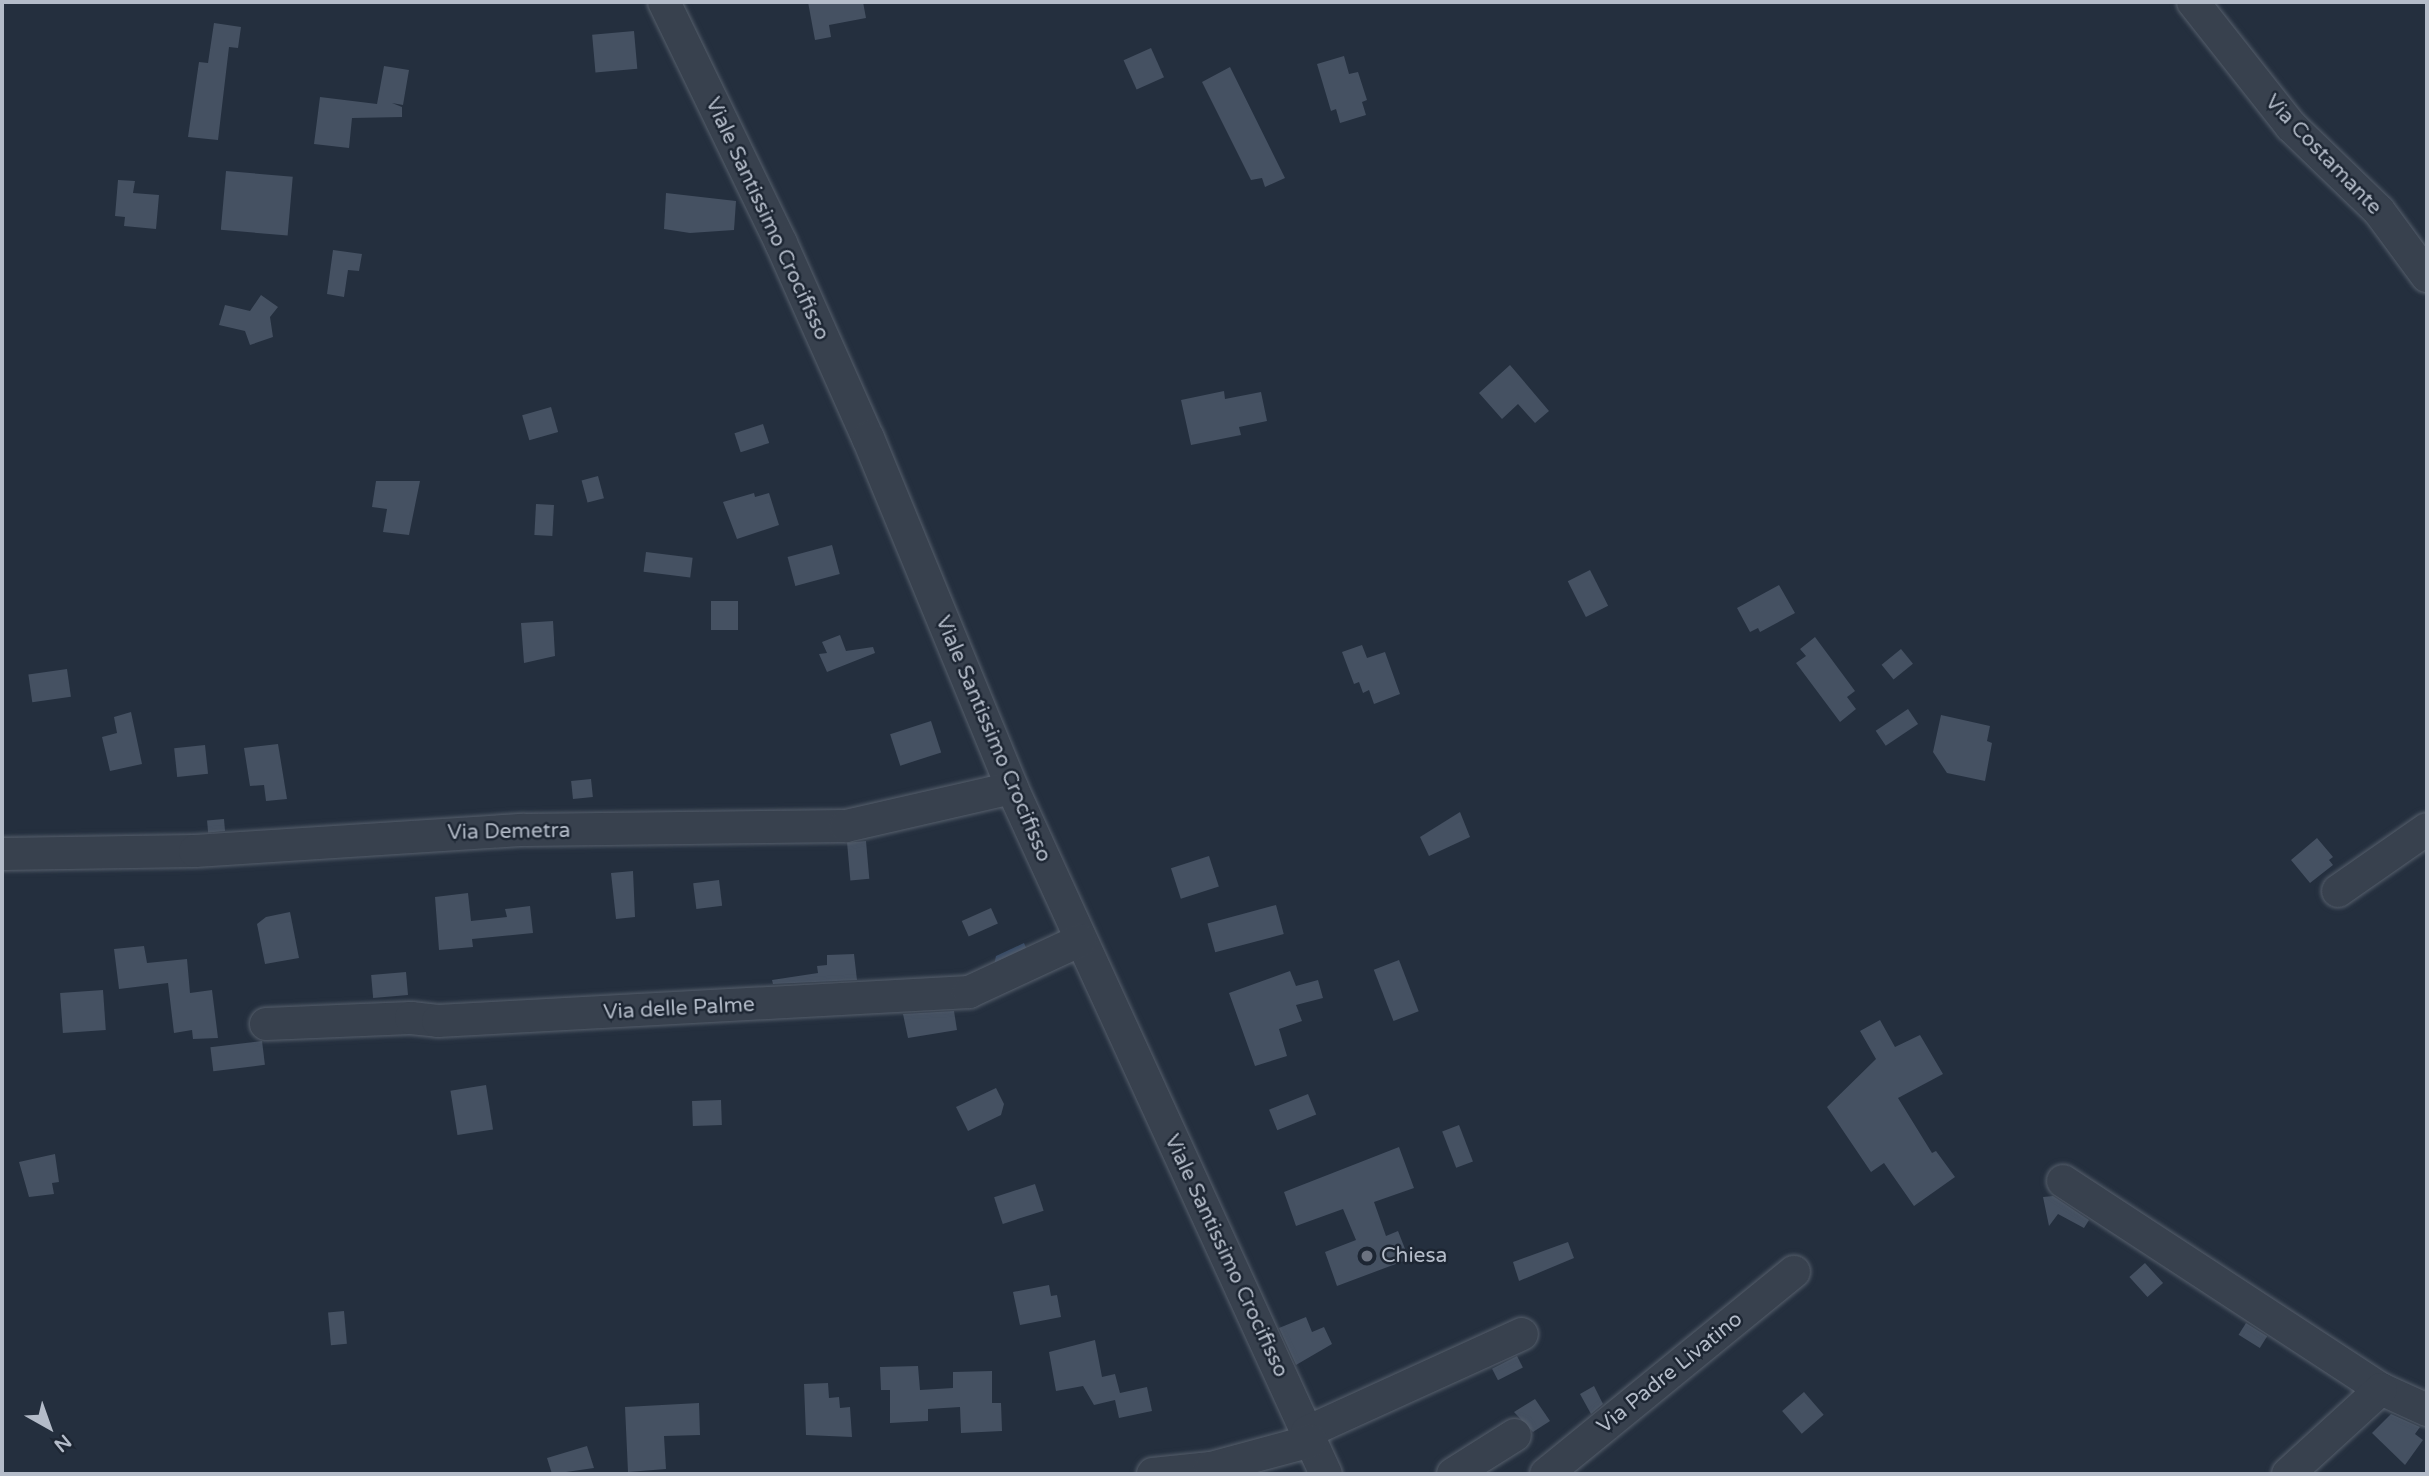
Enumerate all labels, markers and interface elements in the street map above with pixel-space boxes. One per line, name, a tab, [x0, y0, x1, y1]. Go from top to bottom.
street label: Via Costamante	[2259, 90, 2387, 220]
street label: Viale Santissimo Crocifisso	[700, 94, 834, 344]
street label: Viale Santissimo Crocifisso	[930, 612, 1056, 866]
street label: Via Demetra	[447, 818, 571, 846]
street label: Via delle Palme	[603, 992, 755, 1026]
street label: Viale Santissimo Crocifisso	[1159, 1131, 1293, 1381]
place label: Chiesa	[1381, 1243, 1447, 1269]
marker: Chiesa	[1359, 1248, 1375, 1264]
street label: Via Padre Livatino	[1592, 1307, 1748, 1439]
north arrow	[14, 1392, 84, 1462]
text: N	[50, 1430, 75, 1456]

